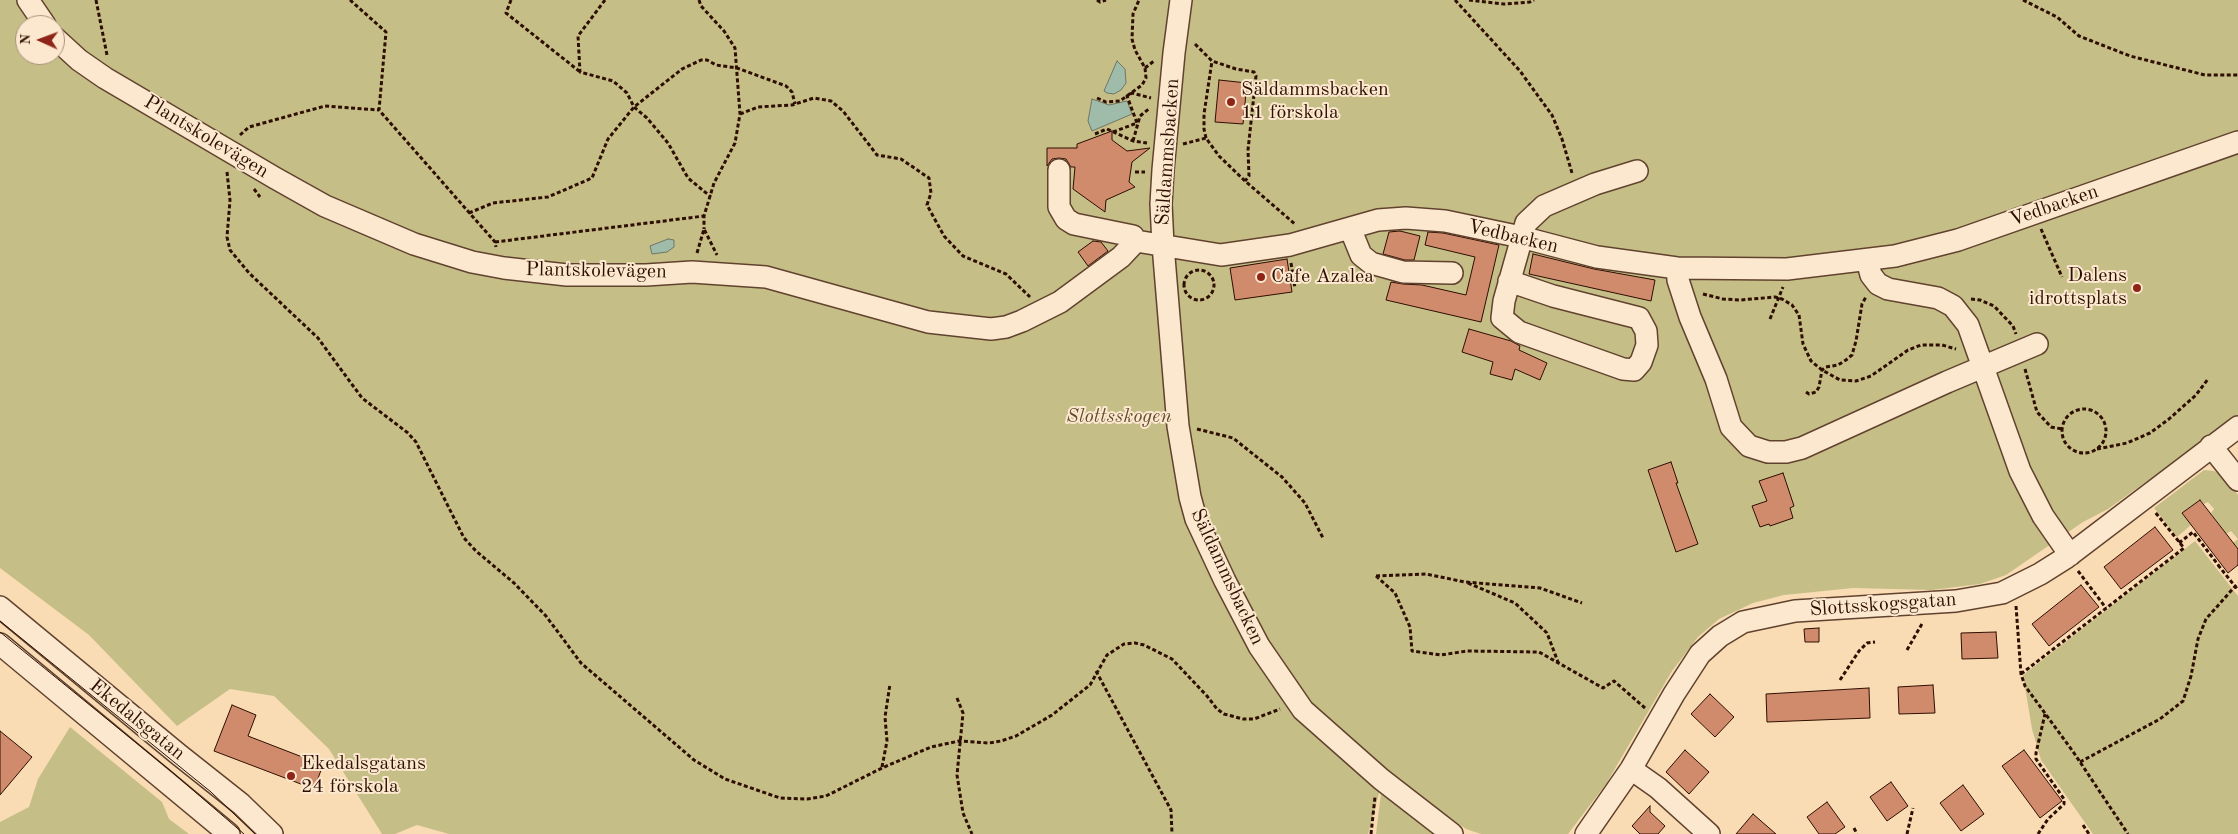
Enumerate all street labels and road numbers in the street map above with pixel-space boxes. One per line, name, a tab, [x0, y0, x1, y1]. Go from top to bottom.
street label: Säldammsbacken	[1151, 78, 1185, 226]
street label: Plantskolevägen	[139, 90, 273, 184]
street label: Vedbacken	[2006, 180, 2102, 232]
street label: Vedbacken	[1465, 215, 1561, 259]
street label: Plantskolevägen	[525, 258, 667, 284]
street label: Säldammsbacken	[1185, 505, 1269, 649]
street label: Slottsskogsgatan	[1809, 588, 1957, 622]
street label: Ekedalsgatan	[84, 674, 190, 766]

